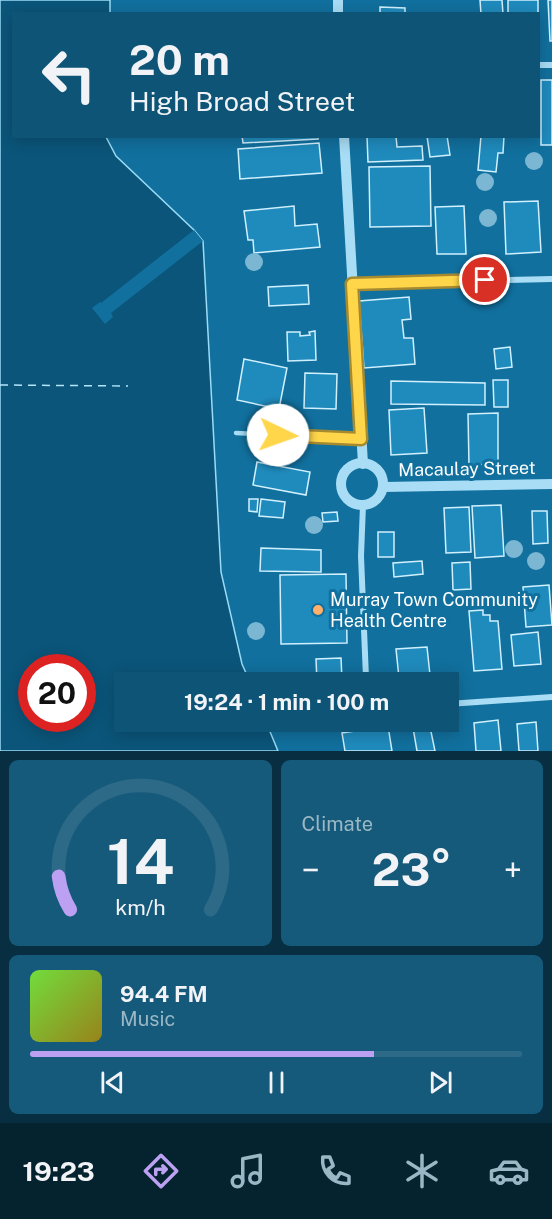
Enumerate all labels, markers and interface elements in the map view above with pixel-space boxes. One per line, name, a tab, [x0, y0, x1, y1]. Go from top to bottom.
text: 20 m	[129, 35, 230, 84]
icon: left	[30, 36, 108, 114]
text: High Broad Street	[129, 85, 355, 117]
pin	[459, 254, 510, 305]
icon: arrive	[468, 263, 501, 296]
position arrow	[246, 403, 310, 467]
street label: Macaulay Street	[398, 457, 536, 480]
place label: Murray Town Community Health Centre	[330, 589, 538, 631]
marker: Murray Town Community Health Centre	[311, 603, 325, 617]
speed limit sign: 20	[18, 654, 96, 732]
text: 19:24 · 1 min · 100 m	[184, 689, 389, 715]
text: Climate	[302, 812, 373, 836]
text: 14	[106, 825, 174, 898]
text: 23°	[372, 843, 452, 896]
text: −	[302, 851, 320, 889]
text: +	[504, 851, 522, 889]
text: km/h	[115, 895, 165, 920]
text: 94.4 FM	[120, 981, 208, 1007]
text: Music	[120, 1007, 175, 1031]
icon: previous	[96, 1066, 129, 1099]
icon: pause	[260, 1066, 293, 1099]
icon: next	[424, 1066, 457, 1099]
icon: directions	[140, 1150, 182, 1192]
icon: music	[227, 1150, 269, 1192]
icon: phone	[314, 1150, 356, 1192]
icon: climate	[401, 1150, 443, 1192]
icon: car	[488, 1150, 530, 1192]
text: 19:23	[22, 1155, 95, 1187]

